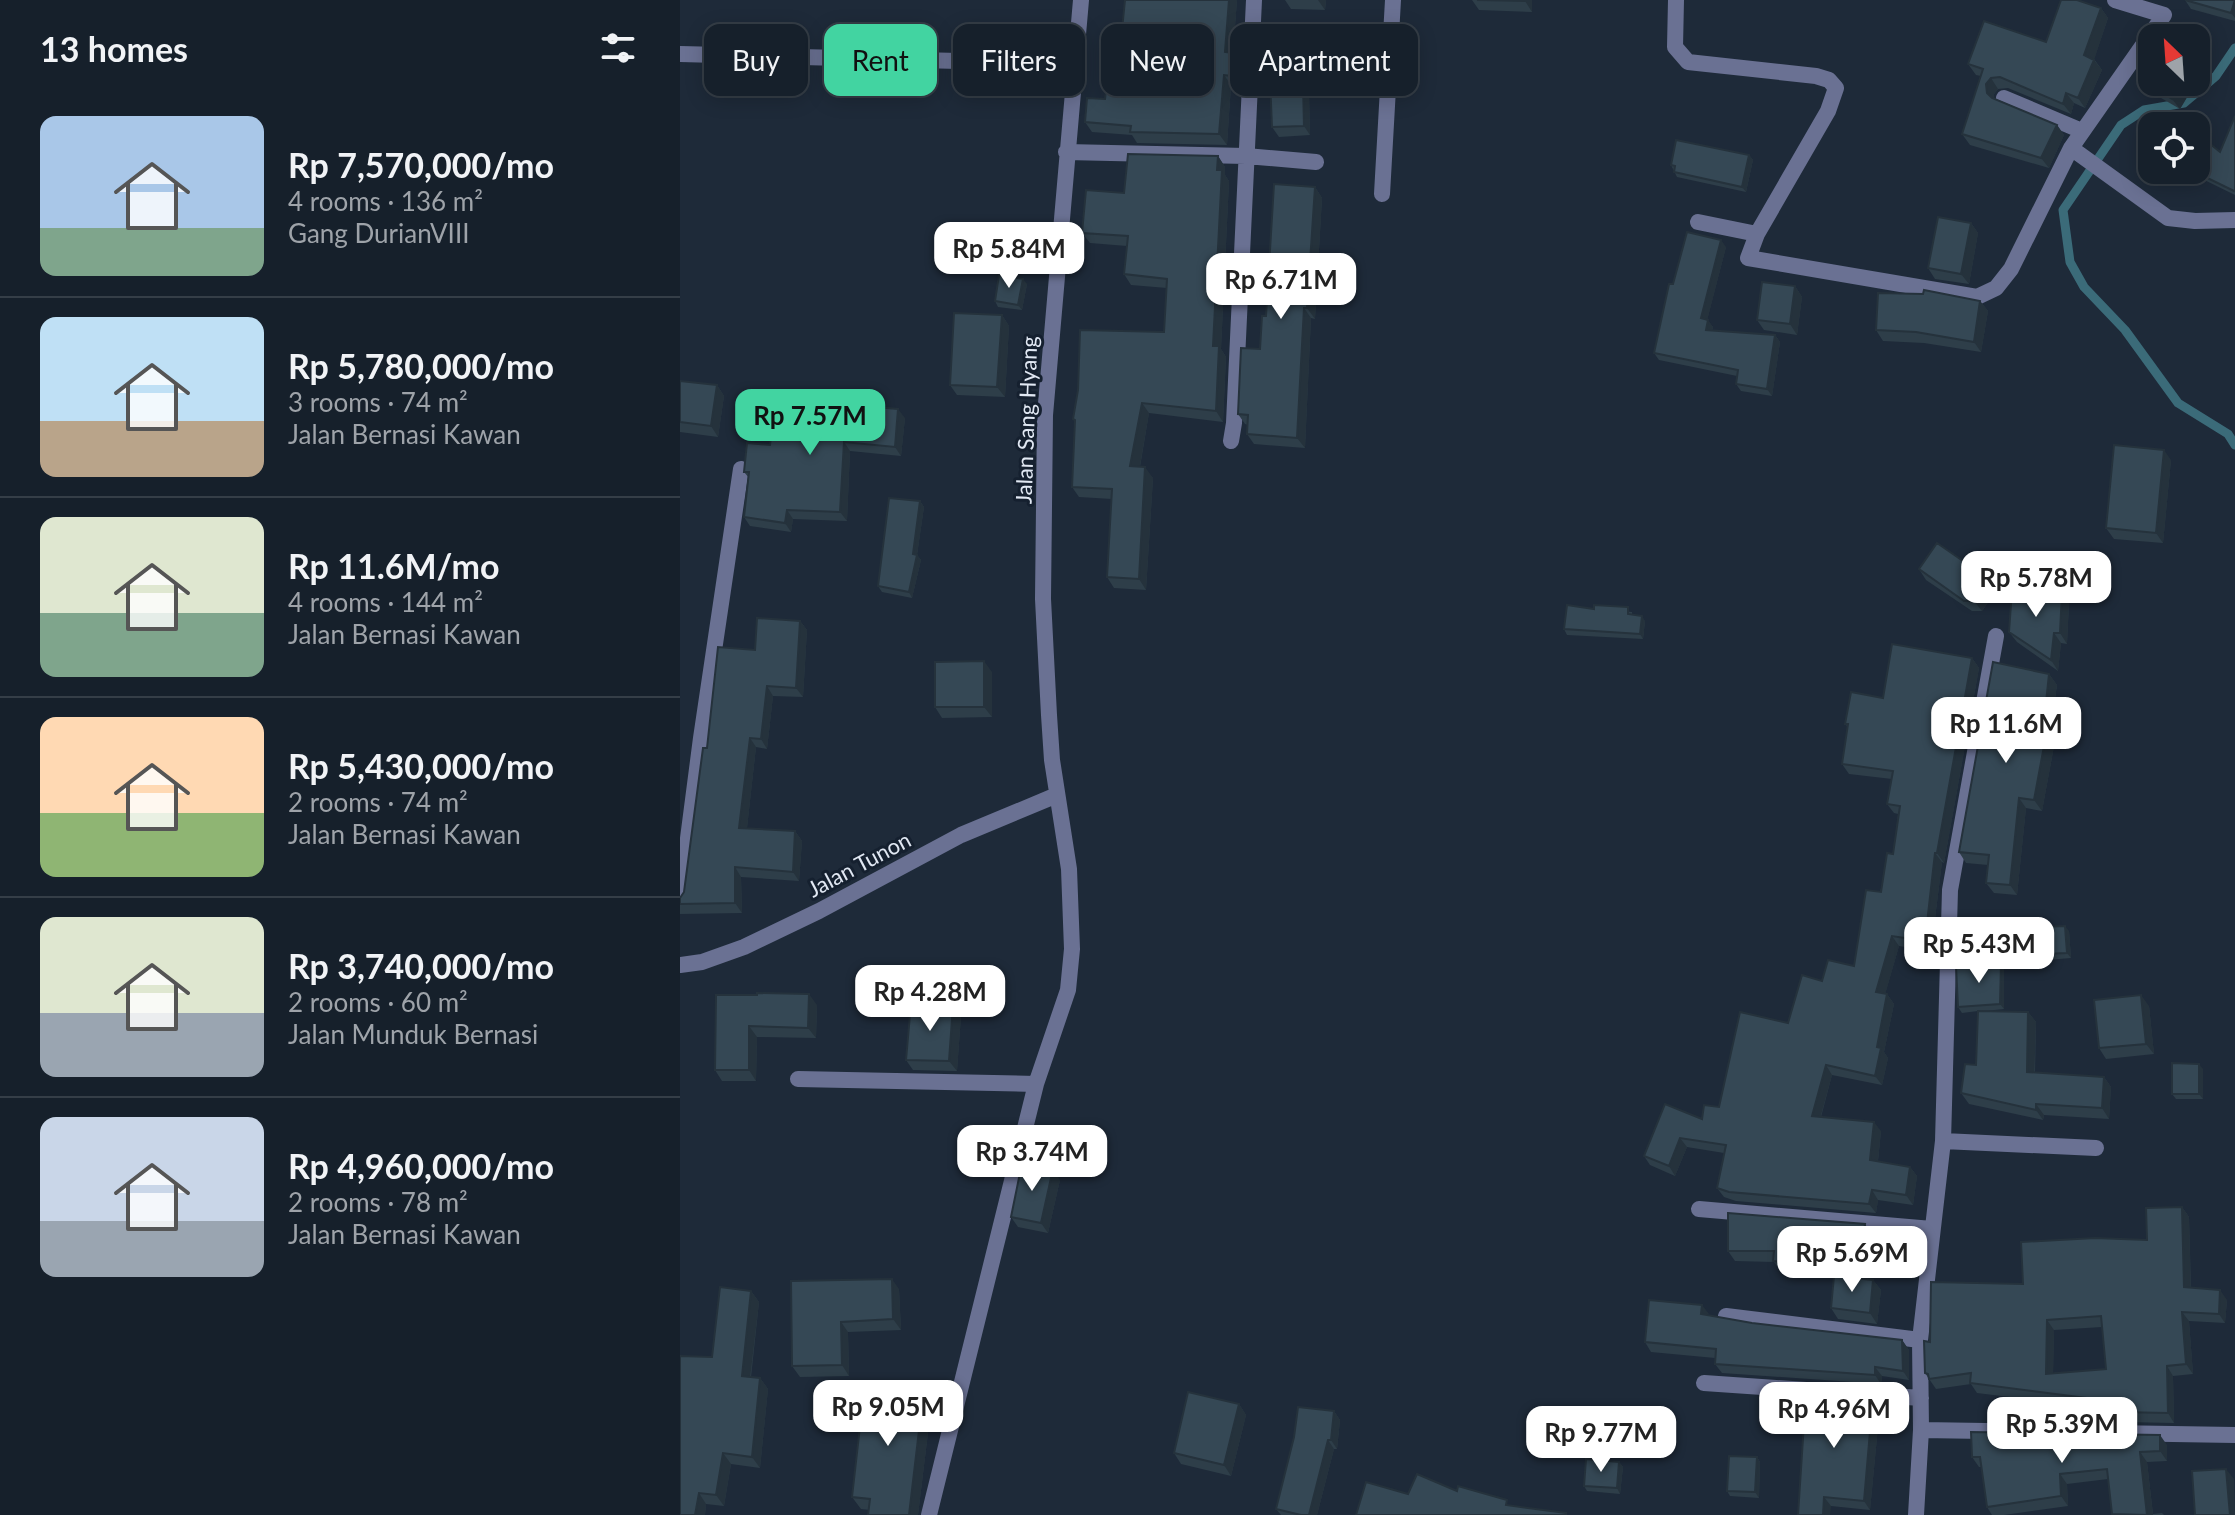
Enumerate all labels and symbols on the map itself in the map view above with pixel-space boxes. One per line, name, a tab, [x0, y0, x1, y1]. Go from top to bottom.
north arrow	[2138, 24, 2210, 96]
pin: Rp 5.84M	[926, 222, 1092, 290]
pin: Rp 6.71M	[1198, 253, 1364, 321]
street label: Jalan Sang Hyang	[1010, 335, 1042, 505]
pin: Rp 7.57M	[727, 389, 893, 457]
pin: Rp 5.78M	[1953, 551, 2119, 619]
pin: Rp 11.6M	[1923, 697, 2089, 765]
street label: Jalan Tunon	[803, 826, 915, 902]
pin: Rp 5.43M	[1896, 917, 2062, 985]
pin: Rp 4.28M	[847, 965, 1013, 1033]
pin: Rp 3.74M	[949, 1125, 1115, 1193]
pin: Rp 5.69M	[1769, 1226, 1935, 1294]
pin: Rp 9.05M	[805, 1380, 971, 1448]
pin: Rp 4.96M	[1751, 1382, 1917, 1450]
pin: Rp 5.39M	[1979, 1397, 2145, 1465]
pin: Rp 9.77M	[1518, 1406, 1684, 1474]

